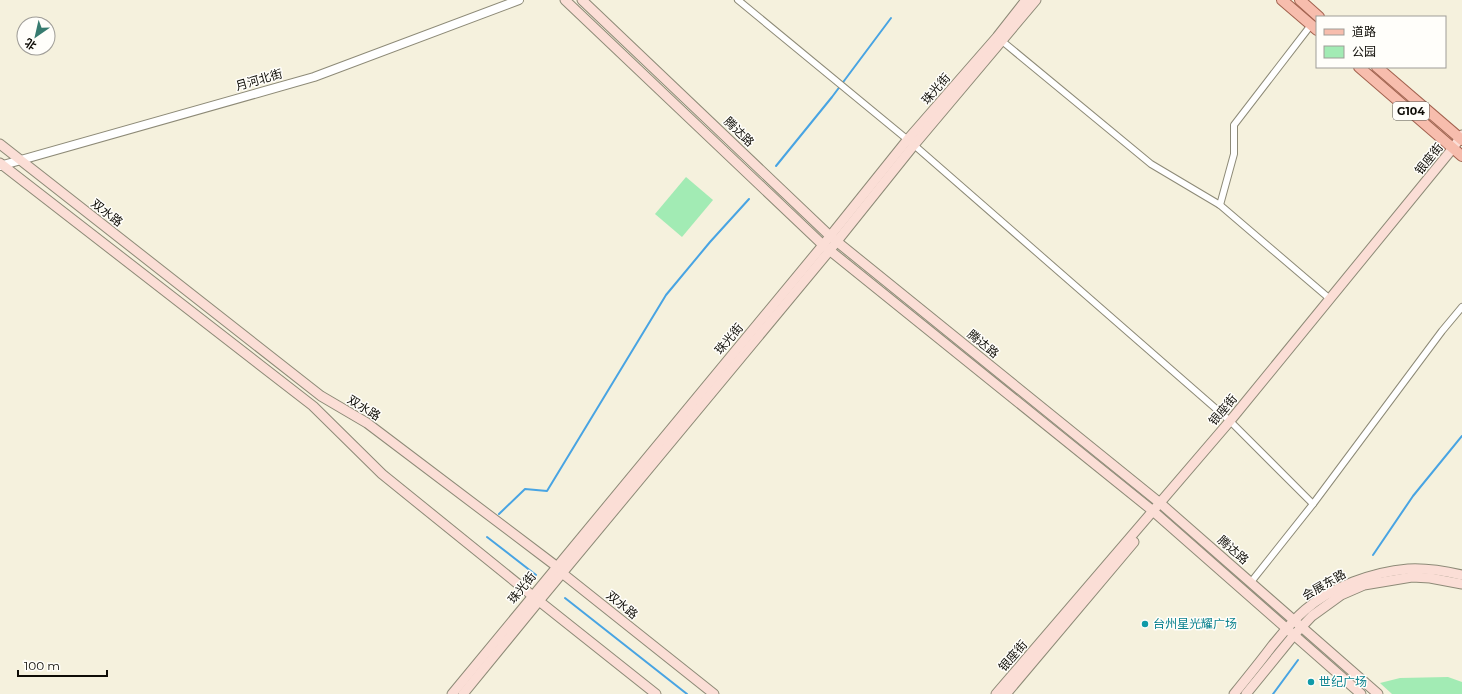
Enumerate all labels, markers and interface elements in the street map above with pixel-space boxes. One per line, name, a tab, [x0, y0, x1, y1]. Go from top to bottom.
north arrow	[16, 16, 56, 56]
legend	[1316, 16, 1446, 68]
text: 道路	[1352, 24, 1376, 39]
text: 北	[22, 35, 39, 53]
text: 公园	[1352, 44, 1376, 59]
street label: 月河北街	[234, 66, 284, 93]
street label: 珠光街	[918, 70, 953, 107]
road number: G104	[1393, 102, 1429, 120]
street label: 腾达路	[721, 114, 758, 150]
street label: 银座街	[1411, 140, 1446, 177]
street label: 双水路	[89, 196, 126, 230]
street label: 珠光街	[711, 320, 746, 357]
street label: 腾达路	[965, 326, 1002, 361]
street label: 银座街	[1205, 391, 1240, 428]
street label: 双水路	[345, 392, 384, 423]
street label: 腾达路	[1215, 532, 1252, 567]
street label: 会展东路	[1299, 566, 1348, 603]
street label: 珠光街	[504, 569, 539, 606]
street label: 双水路	[604, 587, 641, 622]
place label: 台州星光耀广场	[1153, 616, 1237, 631]
marker: 台州星光耀广场	[1140, 619, 1150, 629]
street label: 银座街	[995, 637, 1030, 674]
scale bar	[18, 652, 107, 678]
text: 100 m	[24, 658, 60, 673]
place label: 世纪广场	[1319, 674, 1367, 689]
marker: 世纪广场	[1306, 677, 1316, 687]

